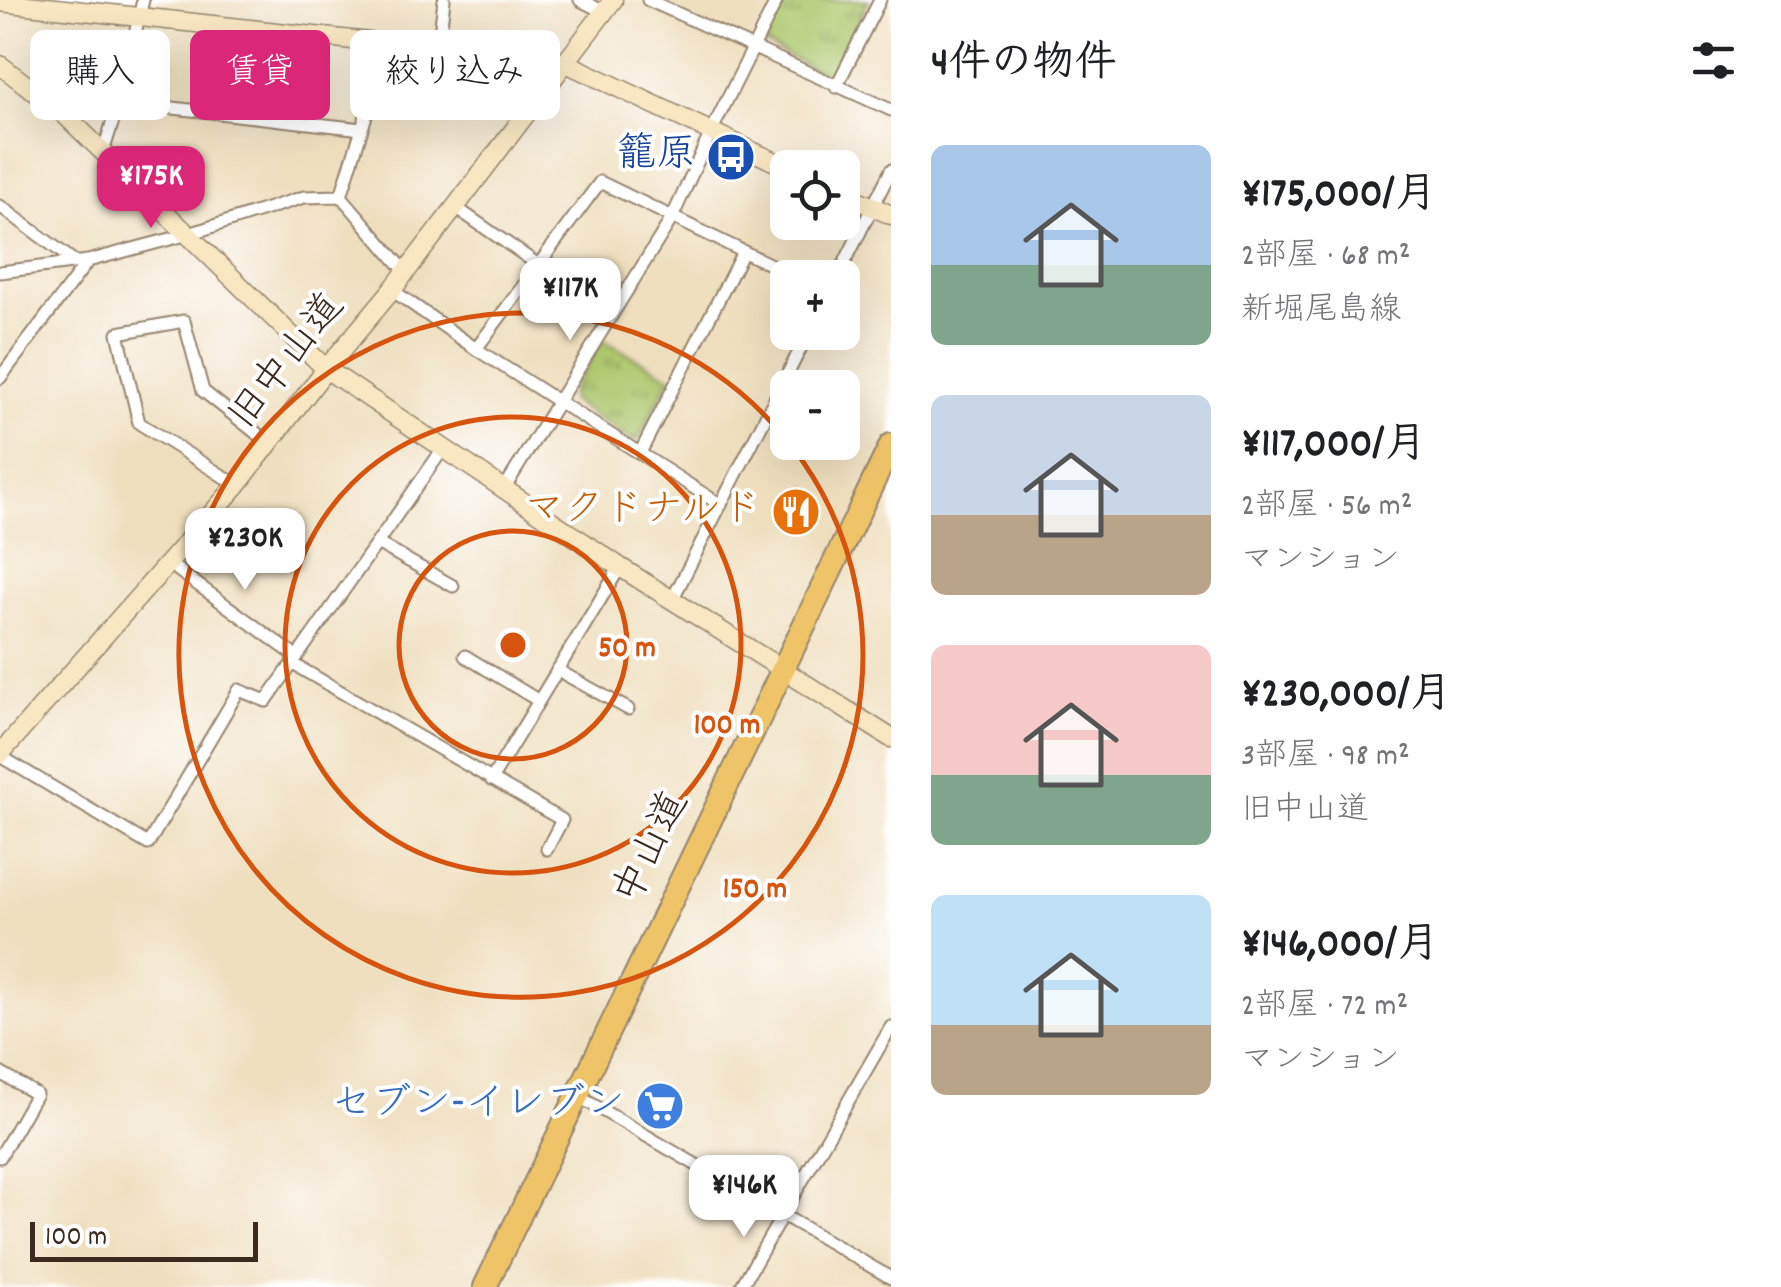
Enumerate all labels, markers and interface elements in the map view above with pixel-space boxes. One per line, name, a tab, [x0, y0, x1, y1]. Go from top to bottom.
chip: 購入	[30, 30, 170, 120]
chip: 賃貸	[190, 30, 330, 120]
chip: 絞り込み	[350, 30, 560, 120]
icon: filters	[1686, 33, 1741, 88]
text: 4件の物件	[931, 36, 1116, 96]
place label: 籠原	[616, 129, 696, 186]
bus stop icon: 籠原	[705, 131, 757, 183]
pin: ¥175K	[81, 146, 221, 231]
map controls	[770, 150, 860, 460]
button: locate	[770, 150, 860, 240]
text: ¥175K	[119, 155, 183, 201]
text: ¥175,000/月	[1241, 167, 1437, 227]
icon: home	[1011, 185, 1131, 305]
text: 2部屋 · 68 m²	[1241, 235, 1410, 281]
pin: ¥117K	[500, 258, 640, 343]
button: +	[770, 260, 860, 350]
text: ¥117K	[542, 267, 598, 313]
street label: 旧中山道	[217, 282, 361, 444]
text: 新堀尾島線	[1241, 289, 1401, 335]
button: −	[770, 370, 860, 460]
text: ¥117,000/月	[1241, 417, 1426, 477]
icon: home	[1011, 435, 1131, 555]
place label: マクドナルド	[524, 484, 761, 541]
text: 2部屋 · 56 m²	[1241, 485, 1412, 531]
restaurant icon: マクドナルド	[770, 486, 822, 538]
pin: ¥230K	[175, 508, 315, 593]
text: ¥230K	[207, 517, 283, 563]
text: マンション	[1241, 539, 1400, 585]
centre of rings	[495, 627, 531, 663]
text: 50 m	[598, 629, 656, 672]
text: ¥230,000/月	[1241, 667, 1452, 727]
icon: home	[1011, 685, 1131, 805]
text: 100 m	[694, 706, 760, 749]
text: 3部屋 · 98 m²	[1241, 735, 1410, 781]
street label: 中山道	[602, 783, 706, 915]
text: 旧中山道	[1241, 789, 1369, 835]
text: 150 m	[723, 870, 787, 913]
text: ¥146,000/月	[1241, 917, 1439, 977]
icon: home	[1011, 935, 1131, 1055]
text: 2部屋 · 72 m²	[1241, 985, 1408, 1031]
text: マンション	[1241, 1039, 1400, 1085]
place label: セブン-イレブン	[331, 1078, 625, 1135]
supermarket icon: セブン-イレブン	[634, 1080, 686, 1132]
pin: ¥146K	[674, 1155, 814, 1240]
text: ¥146K	[711, 1164, 777, 1210]
scale bar	[30, 1217, 258, 1262]
text: 100 m	[45, 1219, 107, 1259]

